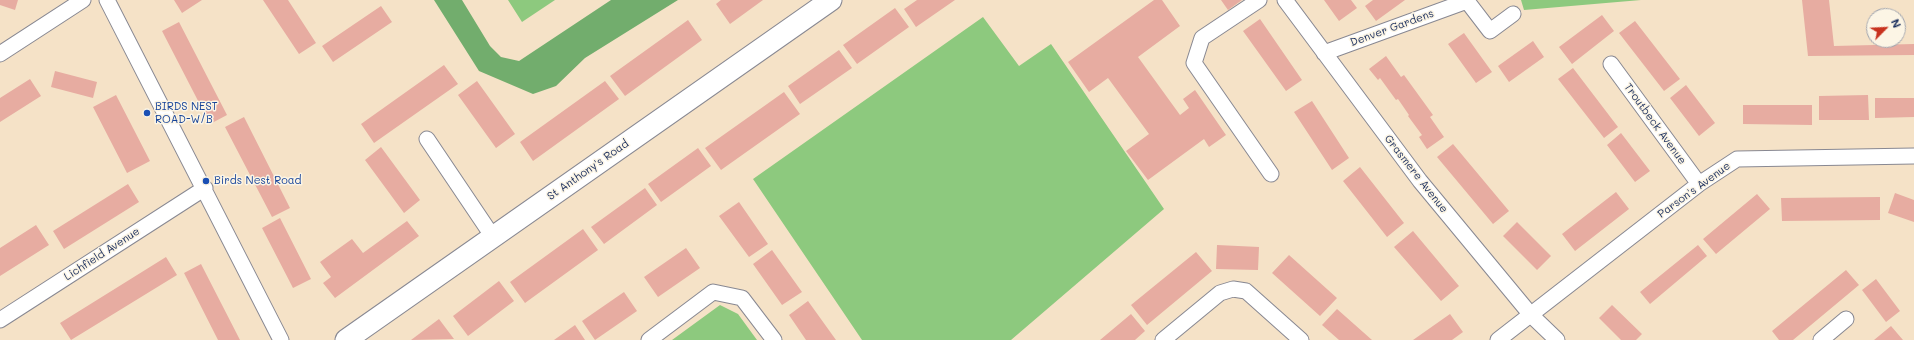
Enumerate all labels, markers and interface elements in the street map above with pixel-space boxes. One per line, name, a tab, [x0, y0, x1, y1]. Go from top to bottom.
street label: Denver Gardens	[1348, 7, 1436, 49]
north arrow	[1866, 8, 1906, 48]
text: N	[1888, 16, 1905, 30]
street label: Troutbeck Avenue	[1621, 81, 1689, 167]
place label: BIRDS NEST ROAD-W/B	[155, 100, 218, 126]
marker: BIRDS NEST ROAD-W/B	[142, 108, 152, 118]
street label: Grasmere Avenue	[1381, 132, 1451, 216]
street label: St Anthony's Road	[545, 137, 631, 203]
street label: Parson's Avenue	[1655, 159, 1733, 221]
place label: Birds Nest Road	[214, 174, 302, 188]
marker: Birds Nest Road	[201, 176, 211, 186]
street label: Lichfield Avenue	[62, 225, 142, 283]

